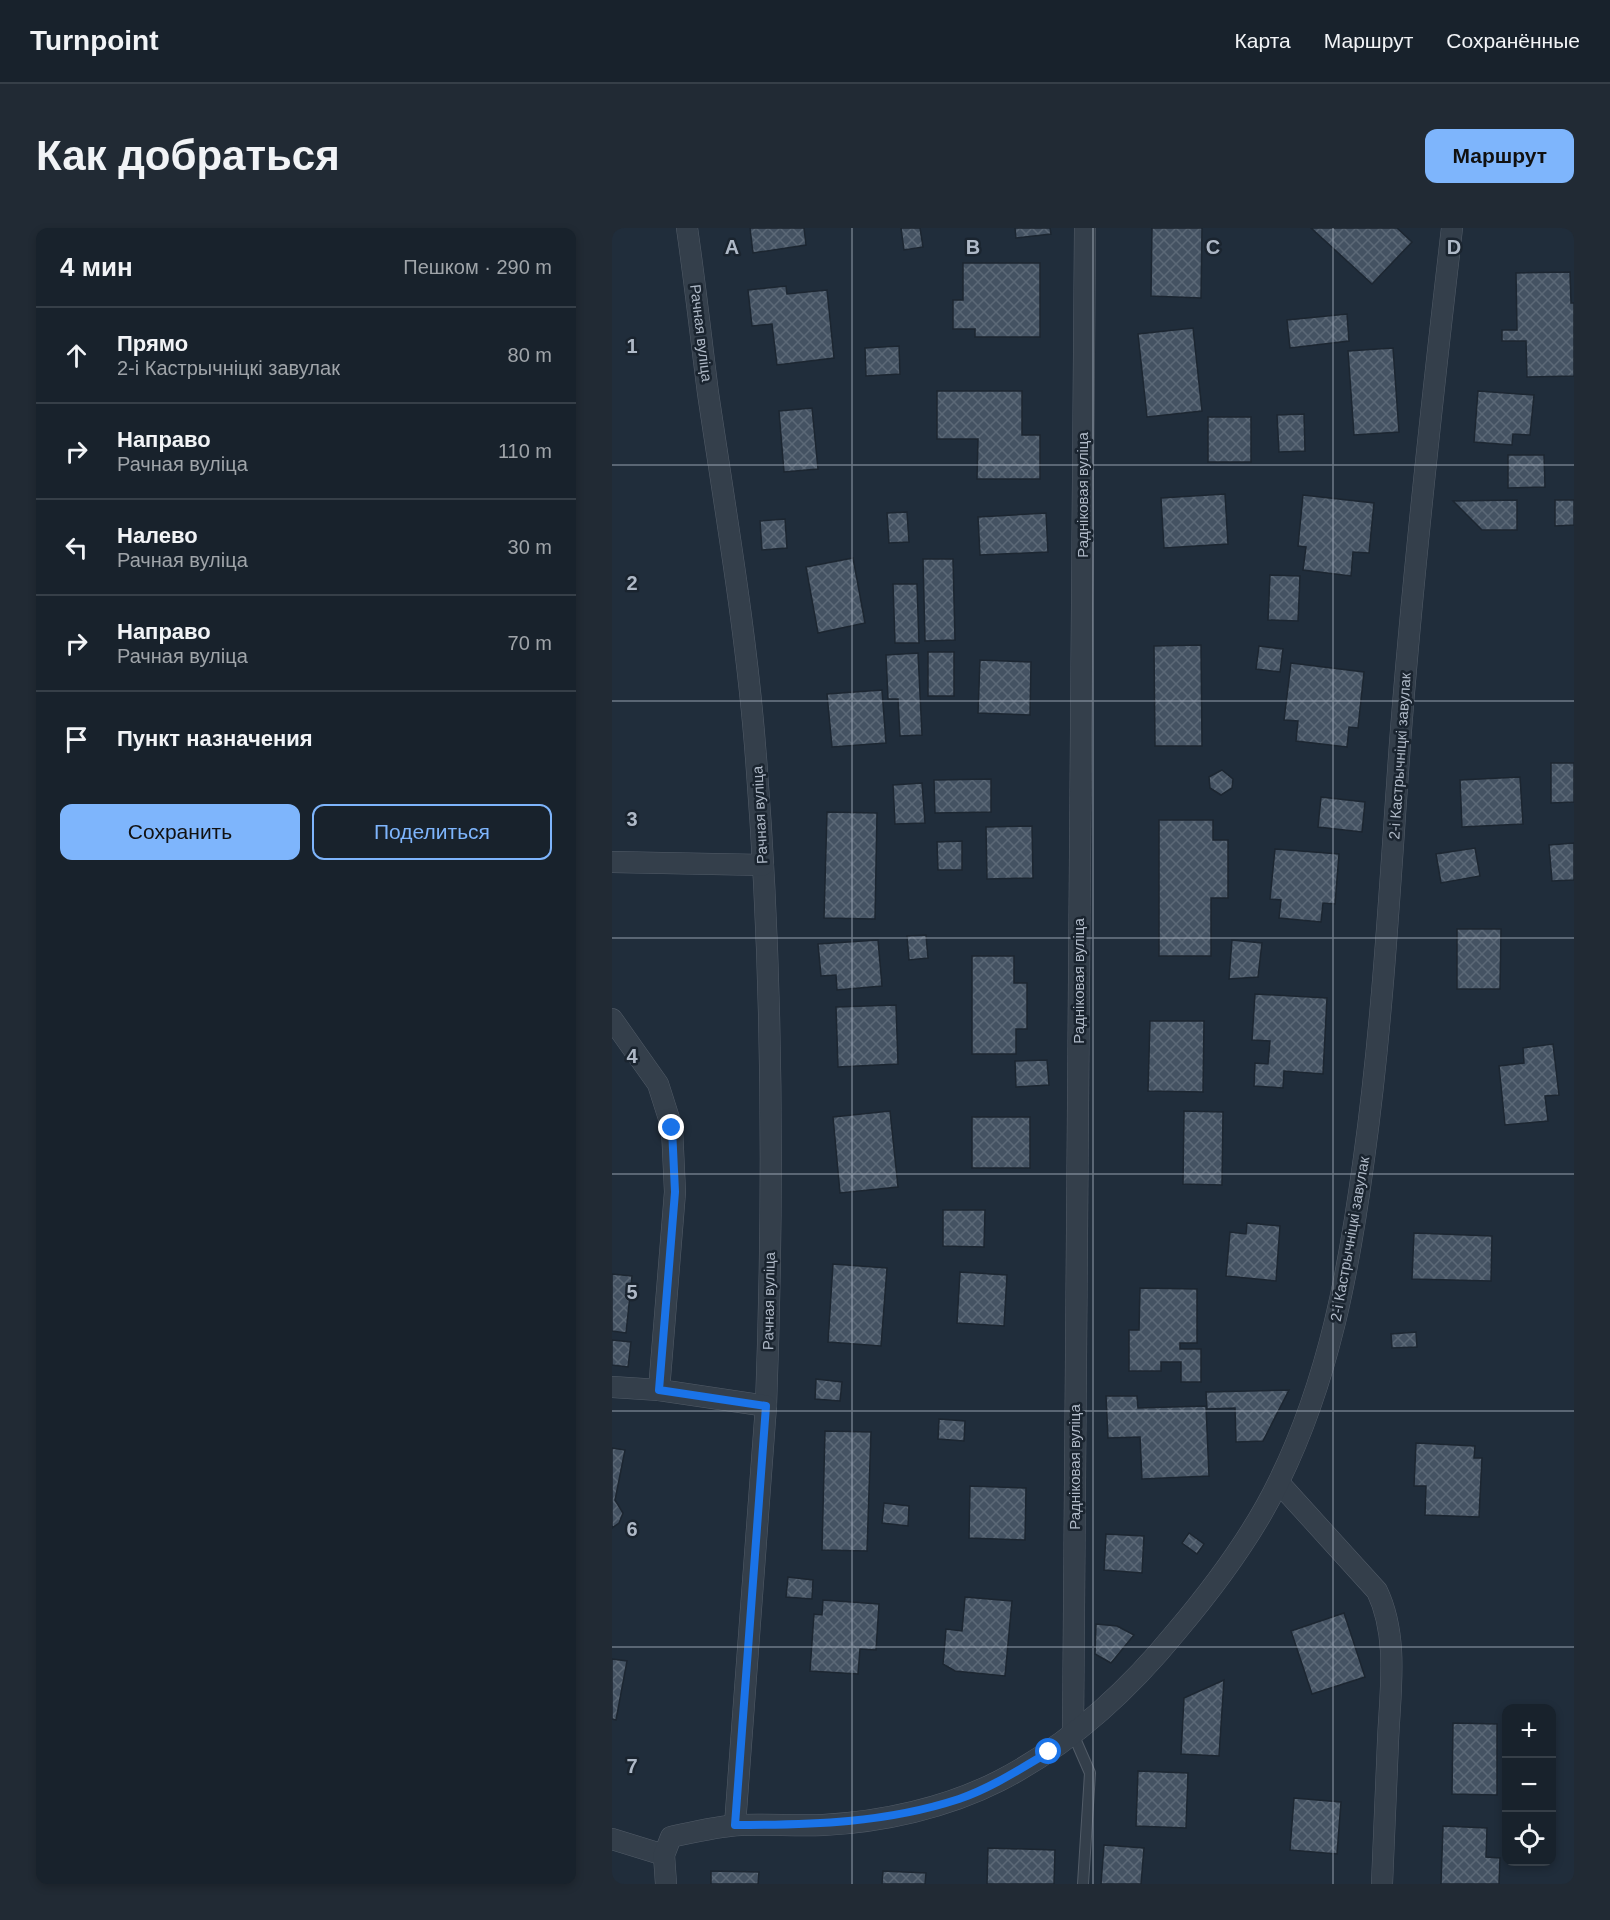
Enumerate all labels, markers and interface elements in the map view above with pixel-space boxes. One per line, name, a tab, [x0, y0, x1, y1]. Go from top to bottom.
text: Turnpoint	[30, 25, 159, 56]
text: Карта	[1235, 29, 1291, 52]
text: Маршрут	[1324, 29, 1413, 52]
text: Сохранённые	[1446, 29, 1580, 52]
button: Маршрут	[1425, 129, 1574, 183]
text: Как добраться	[36, 132, 340, 179]
text: A	[725, 236, 739, 258]
text: B	[966, 236, 980, 258]
text: C	[1206, 236, 1220, 258]
text: D	[1447, 236, 1461, 258]
text: 4 мин	[60, 252, 133, 282]
text: Пешком · 290 m	[403, 256, 552, 278]
street label: Рачная вуліца	[687, 283, 716, 383]
text: Прямо	[117, 331, 188, 356]
text: 1	[626, 335, 638, 357]
icon: ahead	[60, 339, 93, 372]
text: 80 m	[508, 344, 552, 366]
text: 2-і Кастрычніцкі завулак	[117, 357, 340, 379]
text: Направо	[117, 427, 211, 452]
street label: Радніковая вуліца	[1074, 432, 1091, 558]
icon: right	[60, 435, 93, 468]
text: 110 m	[498, 440, 552, 462]
text: Рачная вуліца	[117, 453, 248, 475]
text: Налево	[117, 523, 198, 548]
icon: left	[60, 531, 93, 564]
text: 30 m	[508, 536, 552, 558]
text: Рачная вуліца	[117, 549, 248, 571]
text: 2	[626, 572, 638, 594]
text: Направо	[117, 619, 211, 644]
icon: right	[60, 627, 93, 660]
text: 70 m	[508, 632, 552, 654]
text: Рачная вуліца	[117, 645, 248, 667]
street label: 2-і Кастрычніцкі завулак	[1385, 672, 1414, 840]
icon: arrive	[60, 723, 93, 756]
text: Пункт назначения	[117, 726, 313, 751]
street label: Рачная вуліца	[748, 765, 771, 864]
button: Сохранить	[60, 804, 300, 860]
button: Поделиться	[312, 804, 552, 860]
text: 3	[626, 808, 638, 830]
street label: Радніковая вуліца	[1070, 918, 1087, 1044]
text: 4	[626, 1045, 638, 1067]
route end	[658, 1114, 684, 1140]
street label: 2-і Кастрычніцкі завулак	[1327, 1155, 1372, 1323]
street label: Рачная вуліца	[759, 1251, 778, 1350]
text: 5	[626, 1281, 638, 1303]
street label: Радніковая вуліца	[1066, 1404, 1083, 1530]
text: 6	[626, 1518, 638, 1540]
map controls	[1502, 1704, 1556, 1866]
button: +	[1502, 1704, 1556, 1758]
route start	[1035, 1738, 1061, 1764]
text: 7	[626, 1755, 638, 1777]
button: −	[1502, 1758, 1556, 1812]
button: locate	[1502, 1812, 1556, 1866]

